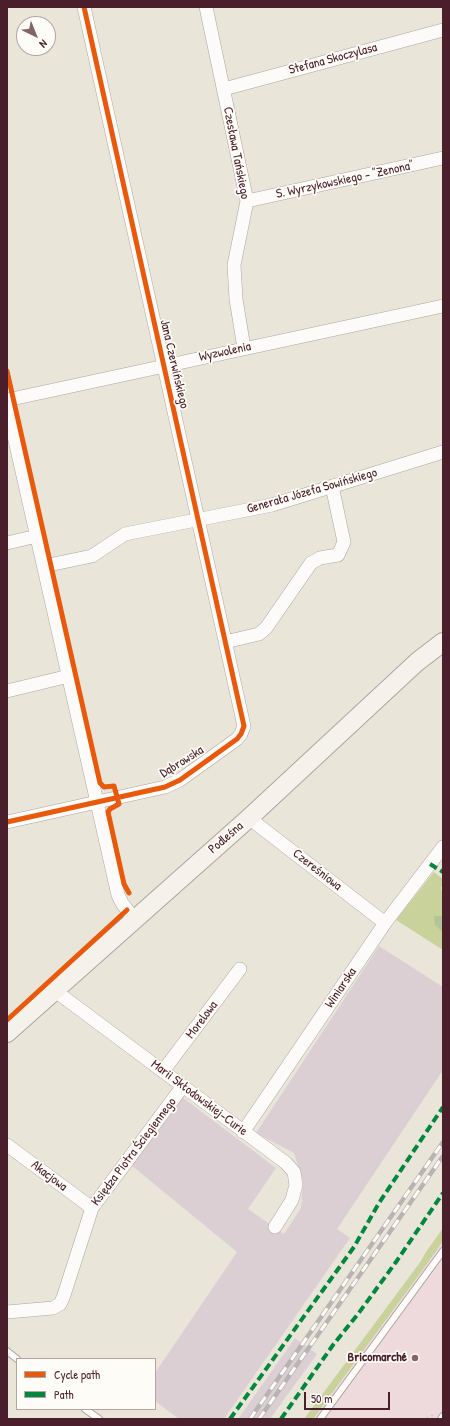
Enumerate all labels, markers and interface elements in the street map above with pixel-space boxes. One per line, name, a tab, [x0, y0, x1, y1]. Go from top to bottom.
north arrow	[16, 16, 56, 56]
text: N	[37, 37, 50, 51]
street label: Stefana Skoczylasa	[287, 40, 379, 78]
street label: Czesława Tańskiego	[219, 106, 253, 200]
street label: S. Wyrzykowskiego - "Zenona"	[275, 158, 415, 202]
street label: Jana Czerwińskiego	[156, 318, 192, 410]
street label: Wyzwolenia	[198, 339, 252, 365]
street label: Generała Józefa Sowińskiego	[245, 465, 379, 517]
street label: Dąbrowska	[157, 743, 207, 781]
street label: Podleśna	[205, 819, 247, 857]
street label: Czereśniowa	[289, 846, 345, 894]
street label: Winiarska	[322, 965, 360, 1011]
street label: Morelowa	[183, 998, 221, 1042]
street label: Marii Skłodowskiej-Curie	[148, 1057, 250, 1139]
street label: Księdza Piotra Ściegiennego	[88, 1095, 180, 1209]
street label: Akacjowa	[28, 1157, 70, 1195]
place label: Bricomarché	[348, 1350, 407, 1366]
marker: Bricomarché	[410, 1353, 420, 1363]
legend	[16, 1358, 156, 1410]
text: Cycle path	[54, 1366, 100, 1383]
scale bar	[306, 1384, 392, 1410]
text: Path	[54, 1386, 74, 1403]
text: 50 m	[311, 1390, 332, 1407]

